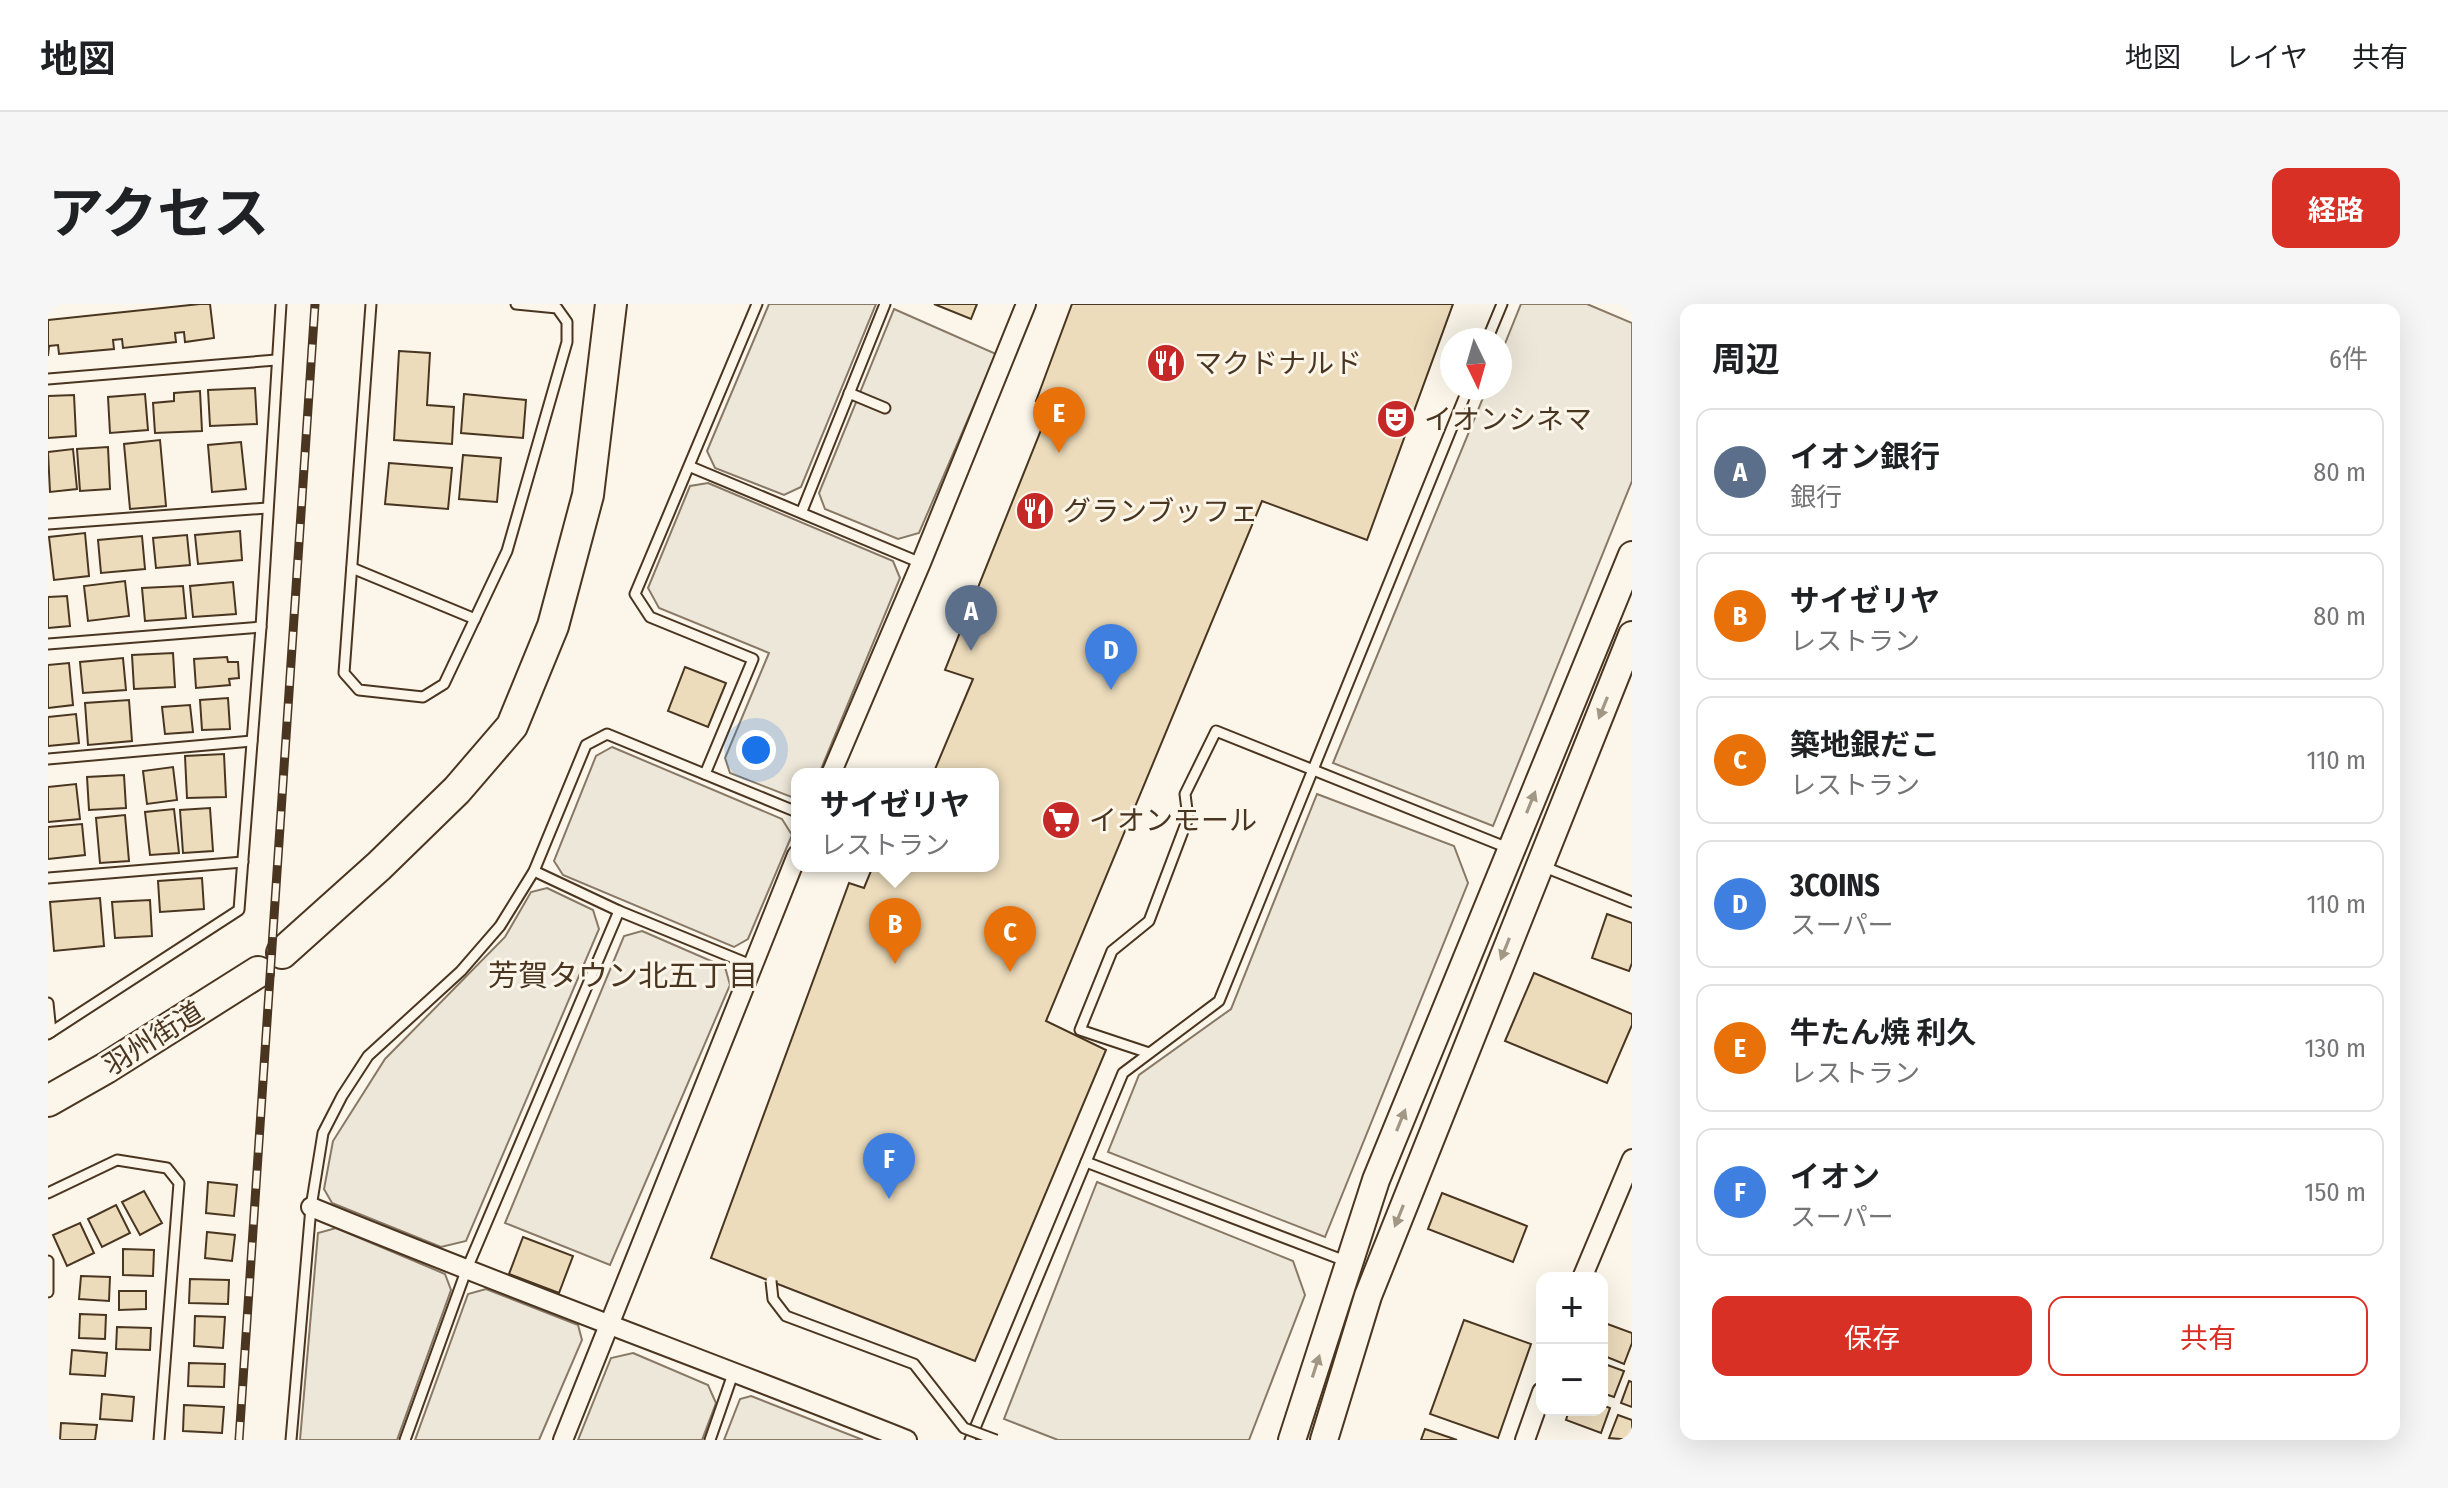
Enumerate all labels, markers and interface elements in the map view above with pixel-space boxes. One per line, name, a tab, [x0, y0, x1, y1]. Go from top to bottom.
text: 地図	[40, 36, 116, 82]
text: 地図	[2125, 41, 2181, 74]
text: レイヤ	[2225, 41, 2308, 74]
text: 共有	[2352, 41, 2408, 74]
button: 経路	[2272, 168, 2400, 248]
text: アクセス	[48, 181, 269, 248]
north arrow	[1440, 328, 1512, 400]
text: 周辺	[1712, 339, 1780, 380]
restaurant icon: マクドナルド	[1145, 342, 1187, 384]
text: 6件	[2329, 344, 2368, 375]
place label: マクドナルド	[1194, 347, 1362, 380]
pin: E	[1033, 387, 1085, 453]
theatre icon: イオンシネマ	[1375, 398, 1417, 440]
place label: イオンシネマ	[1424, 403, 1592, 436]
text: イオン銀行	[1790, 439, 1940, 475]
text: A	[1733, 457, 1747, 488]
text: 80 m	[2313, 457, 2366, 488]
text: 銀行	[1790, 482, 1842, 513]
restaurant icon: グランブッフェ	[1014, 490, 1056, 532]
place label: グランブッフェ	[1063, 495, 1258, 528]
text: サイゼリヤ	[1790, 583, 1940, 619]
pin: A	[945, 585, 997, 651]
text: B	[1733, 601, 1747, 632]
text: 80 m	[2313, 601, 2366, 632]
pin: D	[1085, 624, 1137, 690]
text: レストラン	[1790, 626, 1920, 657]
one-way arrow	[1596, 696, 1609, 719]
text: 築地銀だこ	[1790, 727, 1940, 763]
your location	[736, 730, 776, 770]
text: C	[1733, 745, 1747, 776]
text: 110 m	[2306, 745, 2366, 776]
popup	[791, 768, 999, 872]
text: レストラン	[1790, 770, 1920, 801]
text: サイゼリヤ	[820, 787, 970, 823]
one-way arrow	[1525, 790, 1538, 814]
supermarket icon: イオンモール	[1040, 799, 1082, 841]
place label: イオンモール	[1089, 804, 1257, 837]
text: レストラン	[820, 830, 950, 861]
text: 3COINS	[1790, 868, 1880, 904]
text: D	[1732, 889, 1748, 920]
text: 110 m	[2306, 889, 2366, 920]
pin: B	[869, 898, 921, 964]
pin: C	[984, 906, 1036, 972]
text: スーパー	[1790, 910, 1894, 941]
one-way arrow	[1499, 937, 1512, 961]
district label: 芳賀タウン北五丁目	[488, 958, 758, 994]
street label: 羽州街道	[97, 995, 210, 1082]
text: 牛たん焼 利久	[1790, 1015, 1976, 1051]
text: E	[1734, 1033, 1746, 1064]
text: 130 m	[2304, 1033, 2366, 1064]
text: レストラン	[1790, 1058, 1920, 1089]
one-way arrow	[1394, 1108, 1407, 1132]
pin: F	[863, 1133, 915, 1199]
text: イオン	[1790, 1159, 1880, 1195]
text: F	[1734, 1177, 1746, 1208]
text: 150 m	[2304, 1177, 2366, 1208]
text: スーパー	[1790, 1202, 1894, 1233]
one-way arrow	[1392, 1204, 1405, 1228]
map controls	[1536, 1272, 1608, 1416]
button: +	[1536, 1272, 1608, 1344]
button: 保存	[1712, 1296, 2032, 1376]
button: 共有	[2048, 1296, 2368, 1376]
button: −	[1536, 1344, 1608, 1416]
one-way arrow	[1310, 1353, 1323, 1377]

